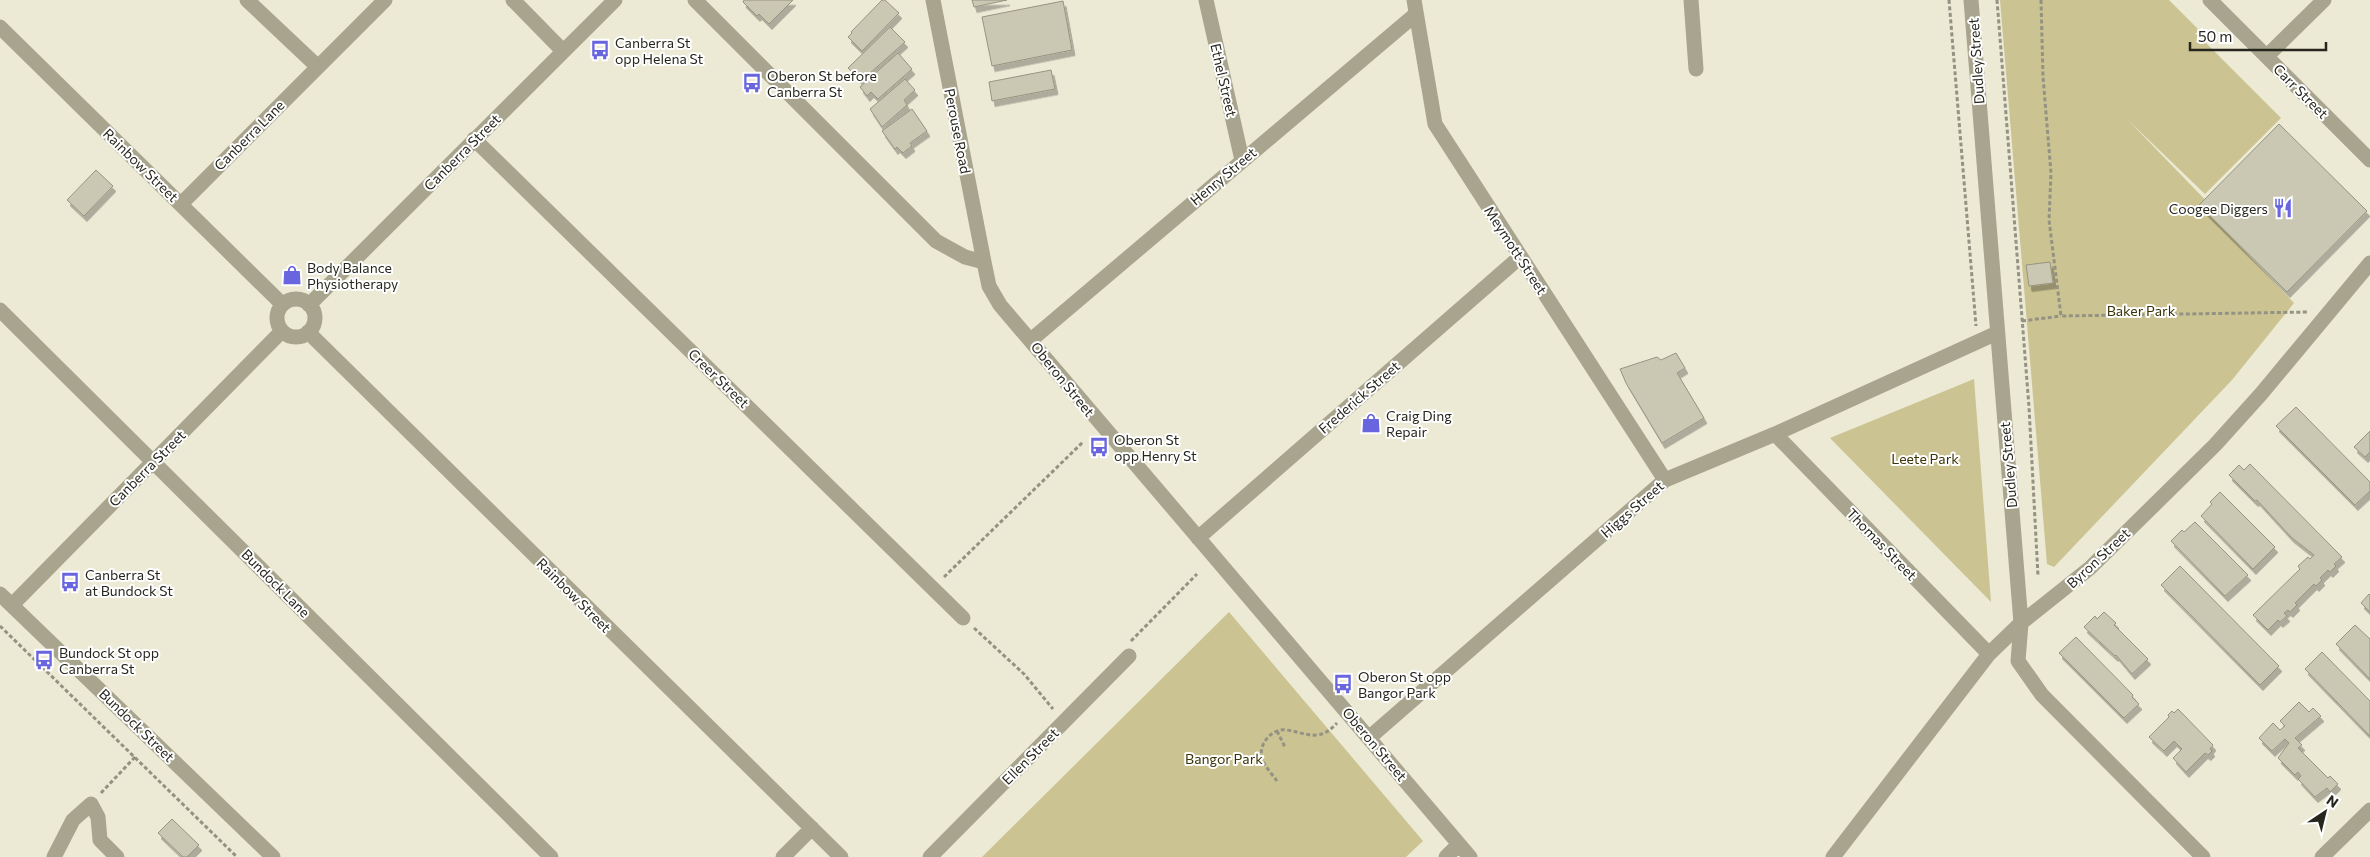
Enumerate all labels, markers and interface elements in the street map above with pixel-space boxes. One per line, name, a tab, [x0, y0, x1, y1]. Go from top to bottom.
street label: Dudley Street	[1964, 17, 1987, 105]
scale bar	[2190, 20, 2326, 52]
text: 50 m	[2198, 27, 2232, 45]
place label: Canberra St opp Helena St	[615, 34, 704, 67]
bus stop icon: Canberra St opp Helena St	[589, 39, 611, 61]
street label: Ethel Street	[1207, 41, 1241, 119]
street label: Carr Street	[2270, 60, 2332, 122]
place label: Oberon St before Canberra St	[767, 67, 877, 100]
bus stop icon: Oberon St before Canberra St	[741, 72, 763, 94]
street label: Perouse Road	[941, 87, 975, 175]
street label: Canberra Lane	[210, 96, 288, 174]
street label: Canberra Street	[420, 110, 504, 194]
street label: Rainbow Street	[100, 125, 182, 205]
street label: Henry Street	[1187, 143, 1260, 209]
restaurant icon: Coogee Diggers	[2272, 197, 2294, 219]
place label: Coogee Diggers	[2169, 200, 2268, 217]
street label: Meymott Street	[1481, 203, 1551, 298]
place label: Body Balance Physiotherapy	[307, 259, 398, 292]
shop icon: Body Balance Physiotherapy	[281, 264, 303, 286]
park label: Baker Park	[2107, 302, 2176, 319]
street label: Oberon Street	[1028, 338, 1098, 420]
street label: Creer Street	[685, 345, 753, 411]
street label: Frederick Street	[1315, 357, 1403, 437]
place label: Craig Ding Repair	[1386, 407, 1452, 440]
shop icon: Craig Ding Repair	[1360, 412, 1382, 434]
street label: Dudley Street	[1996, 421, 2020, 509]
street label: Canberra Street	[105, 426, 189, 510]
place label: Oberon St opp Henry St	[1114, 431, 1197, 464]
bus stop icon: Oberon St opp Henry St	[1088, 436, 1110, 458]
park label: Leete Park	[1891, 450, 1959, 467]
street label: Higgs Street	[1597, 477, 1667, 541]
street label: Thomas Street	[1843, 504, 1921, 584]
street label: Byron Street	[2063, 524, 2133, 592]
street label: Bundock Lane	[238, 545, 314, 621]
street label: Rainbow Street	[533, 554, 615, 636]
place label: Canberra St at Bundock St	[85, 566, 173, 599]
bus stop icon: Canberra St at Bundock St	[59, 571, 81, 593]
place label: Bundock St opp Canberra St	[59, 644, 159, 677]
bus stop icon: Bundock St opp Canberra St	[33, 649, 55, 671]
place label: Oberon St opp Bangor Park	[1358, 668, 1451, 701]
bus stop icon: Oberon St opp Bangor Park	[1332, 673, 1354, 695]
street label: Bundock Street	[96, 685, 178, 765]
street label: Oberon Street	[1339, 704, 1411, 785]
street label: Ellen Street	[998, 724, 1062, 788]
park label: Bangor Park	[1185, 750, 1263, 767]
north arrow	[2300, 787, 2350, 837]
text: N	[2324, 791, 2342, 811]

